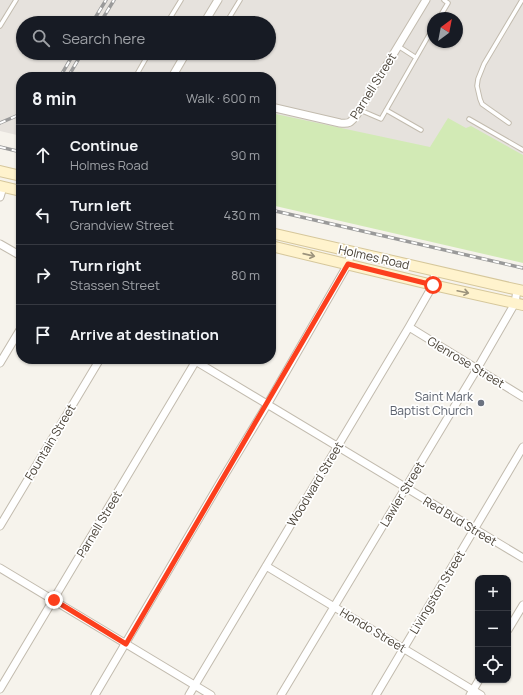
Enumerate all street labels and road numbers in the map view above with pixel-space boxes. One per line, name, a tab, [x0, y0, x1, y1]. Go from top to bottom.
street label: Parnell Street	[346, 49, 400, 122]
street label: Holmes Road	[337, 241, 411, 273]
street label: Glenrose Street	[424, 332, 508, 392]
street label: Fountain Street	[20, 400, 80, 483]
street label: Woodward Street	[283, 438, 347, 530]
street label: Lawler Street	[376, 458, 428, 530]
street label: Parnell Street	[72, 487, 126, 561]
street label: Red Bud Street	[420, 492, 500, 550]
street label: Livingston Street	[405, 547, 469, 637]
street label: Hondo Street	[337, 604, 409, 657]

